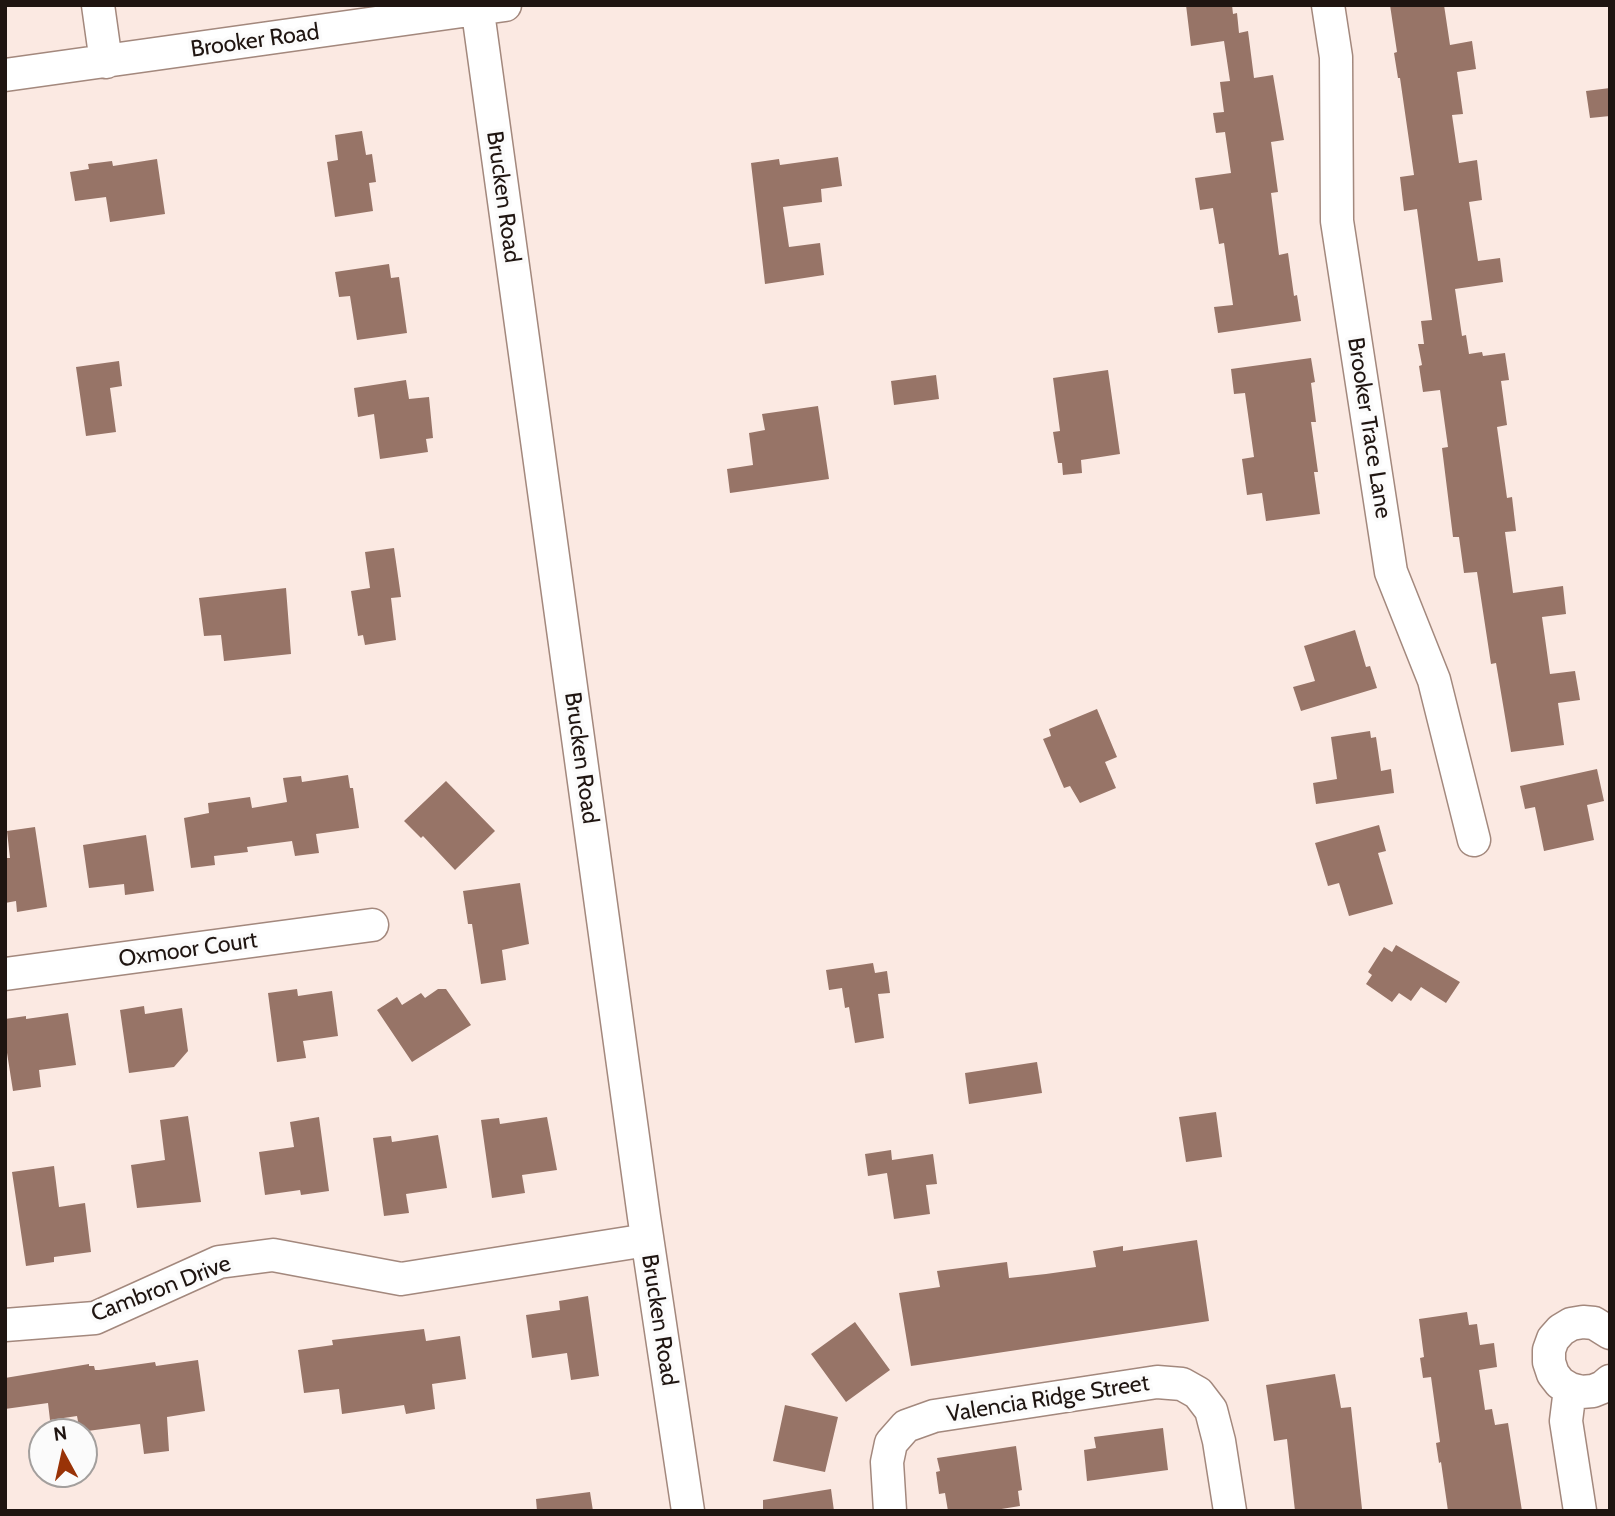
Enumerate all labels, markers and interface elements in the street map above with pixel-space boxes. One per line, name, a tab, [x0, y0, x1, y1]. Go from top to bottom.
street label: Brooker Road	[189, 18, 321, 64]
street label: Brucken Road	[480, 129, 526, 265]
street label: Brooker Trace Lane	[1341, 336, 1397, 520]
street label: Brucken Road	[558, 690, 604, 826]
street label: Oxmoor Court	[117, 927, 259, 973]
street label: Cambron Drive	[87, 1250, 235, 1328]
street label: Brucken Road	[635, 1252, 683, 1388]
street label: Valencia Ridge Street	[945, 1369, 1151, 1429]
north arrow	[28, 1418, 98, 1488]
text: N	[52, 1421, 69, 1446]

